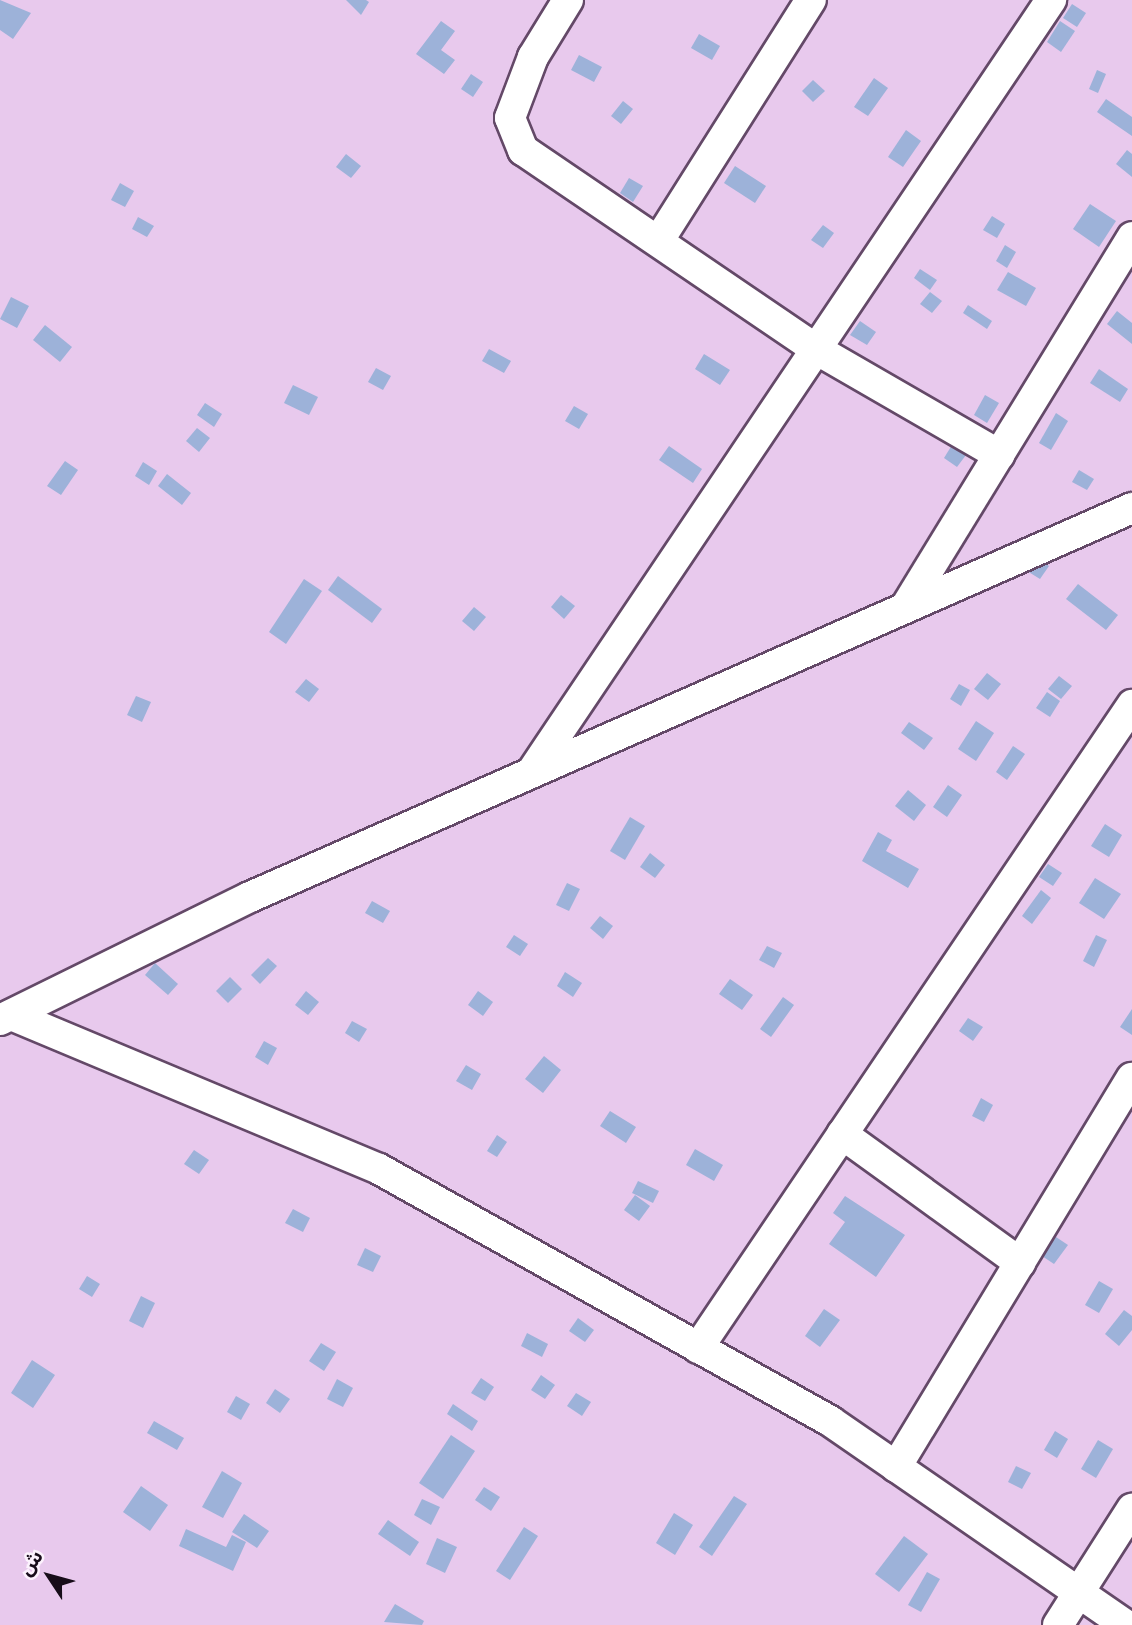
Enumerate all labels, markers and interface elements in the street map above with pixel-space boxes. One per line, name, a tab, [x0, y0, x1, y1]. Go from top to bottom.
north arrow	[14, 1541, 84, 1611]
text: ش	[15, 1546, 49, 1581]

